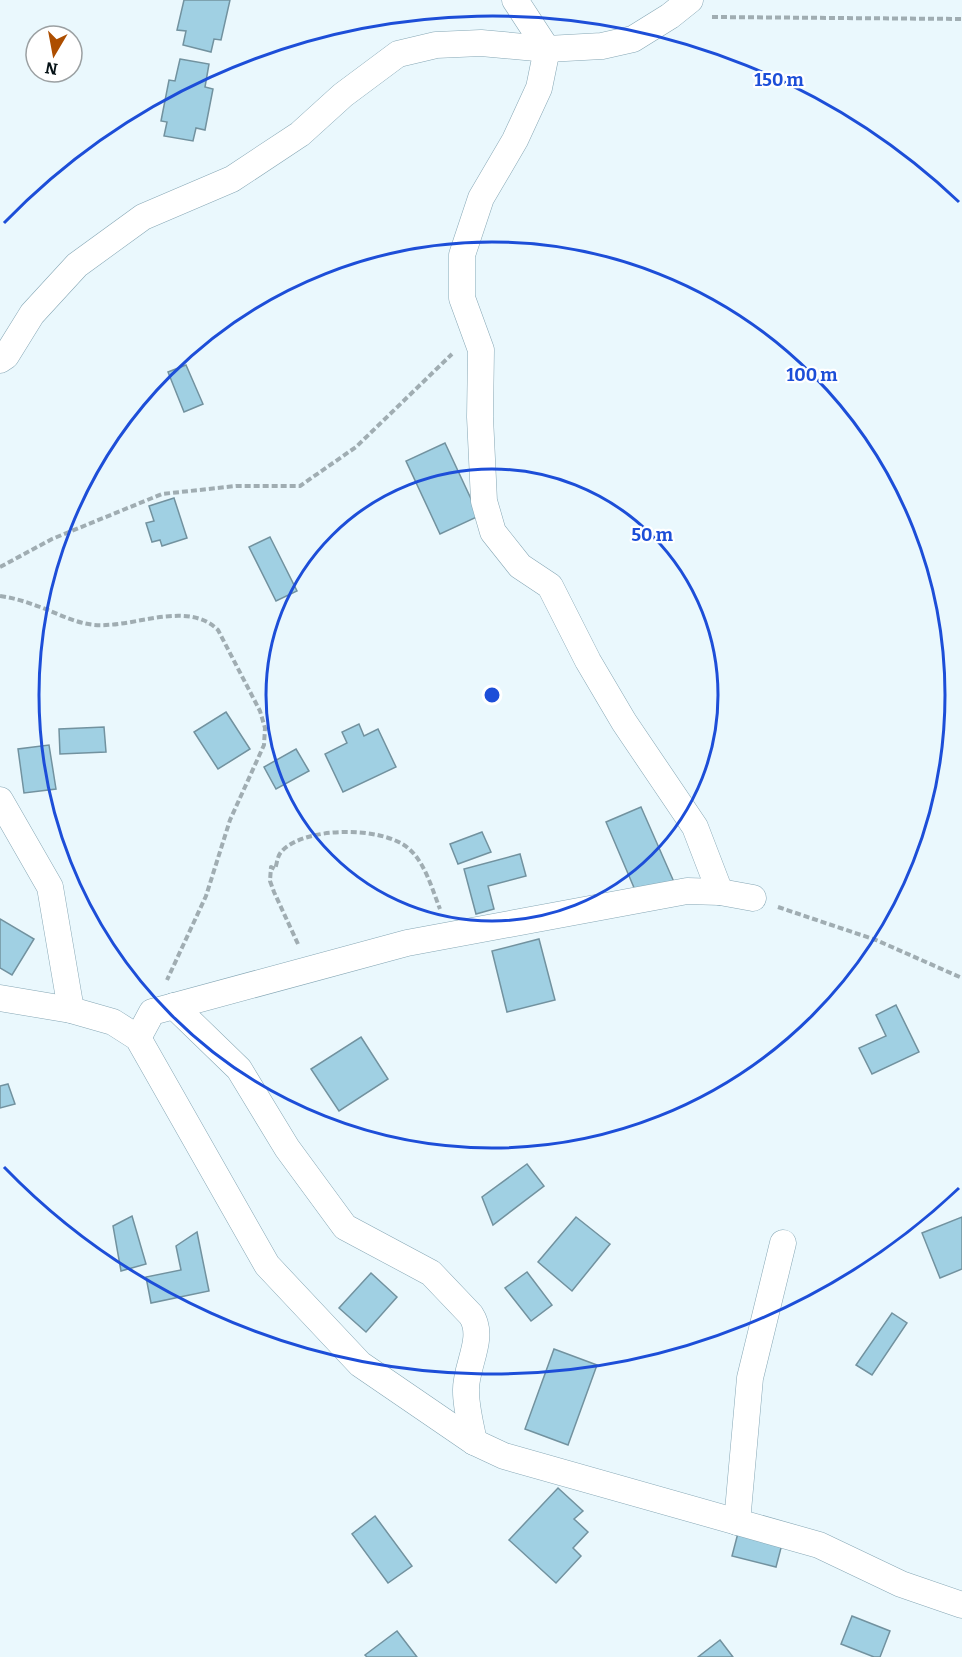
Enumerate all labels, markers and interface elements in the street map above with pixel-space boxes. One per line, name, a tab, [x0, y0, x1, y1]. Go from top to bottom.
north arrow	[24, 24, 84, 84]
text: N	[44, 58, 59, 79]
text: 150 m	[754, 69, 804, 91]
text: 100 m	[786, 364, 838, 386]
text: 50 m	[631, 524, 673, 546]
centre of rings	[482, 685, 502, 705]

